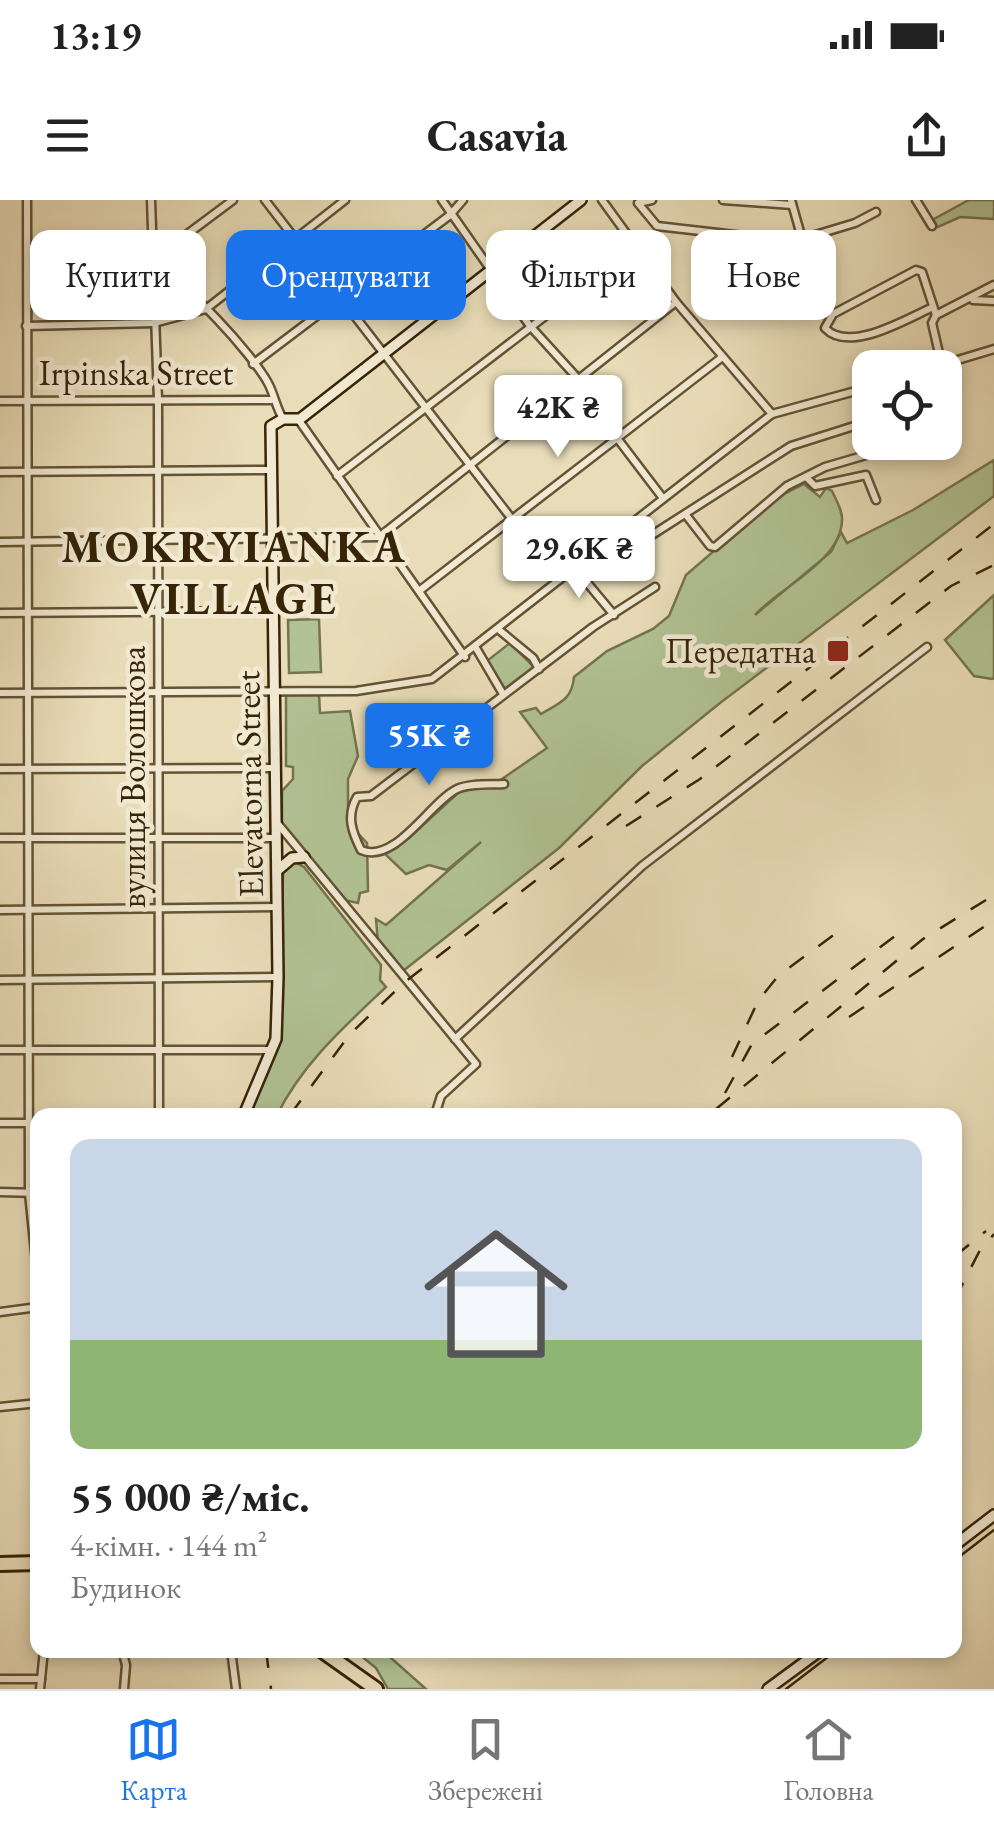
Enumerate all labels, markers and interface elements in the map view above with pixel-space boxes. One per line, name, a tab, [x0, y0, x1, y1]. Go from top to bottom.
text: 13:19	[50, 11, 141, 60]
text: Casavia	[427, 106, 567, 164]
icon: menu	[40, 108, 95, 163]
icon: share	[899, 108, 954, 163]
chip: Купити	[30, 230, 206, 320]
chip: Орендувати	[226, 230, 466, 320]
chip: Фільтри	[486, 230, 671, 320]
chip: Нове	[691, 230, 836, 320]
street label: Irpinska Street	[39, 350, 233, 395]
map controls	[852, 350, 962, 460]
button: locate	[852, 350, 962, 460]
pin: 42K ₴	[488, 375, 628, 460]
text: 42K ₴	[516, 386, 600, 428]
pin: 29.6K ₴	[487, 516, 671, 601]
district label: MOKRYIANKA VILLAGE	[61, 517, 407, 627]
text: 29.6K ₴	[525, 527, 633, 569]
place label: Передатна	[665, 628, 816, 674]
marker: Передатна	[825, 638, 851, 664]
street label: вулиця Волошкова	[110, 646, 156, 908]
street label: Elevatorna Street	[224, 670, 273, 898]
pin: 55K ₴	[359, 703, 499, 788]
text: 55K ₴	[387, 714, 471, 756]
icon: home	[406, 1204, 586, 1384]
text: 55 000 ₴/міс.	[70, 1469, 310, 1524]
text: 4-кімн. · 144 m²	[70, 1524, 267, 1566]
text: Будинок	[70, 1566, 181, 1608]
tab: Карта	[120, 1712, 187, 1808]
tab: Збережені	[428, 1712, 543, 1808]
tab: Головна	[784, 1712, 874, 1808]

